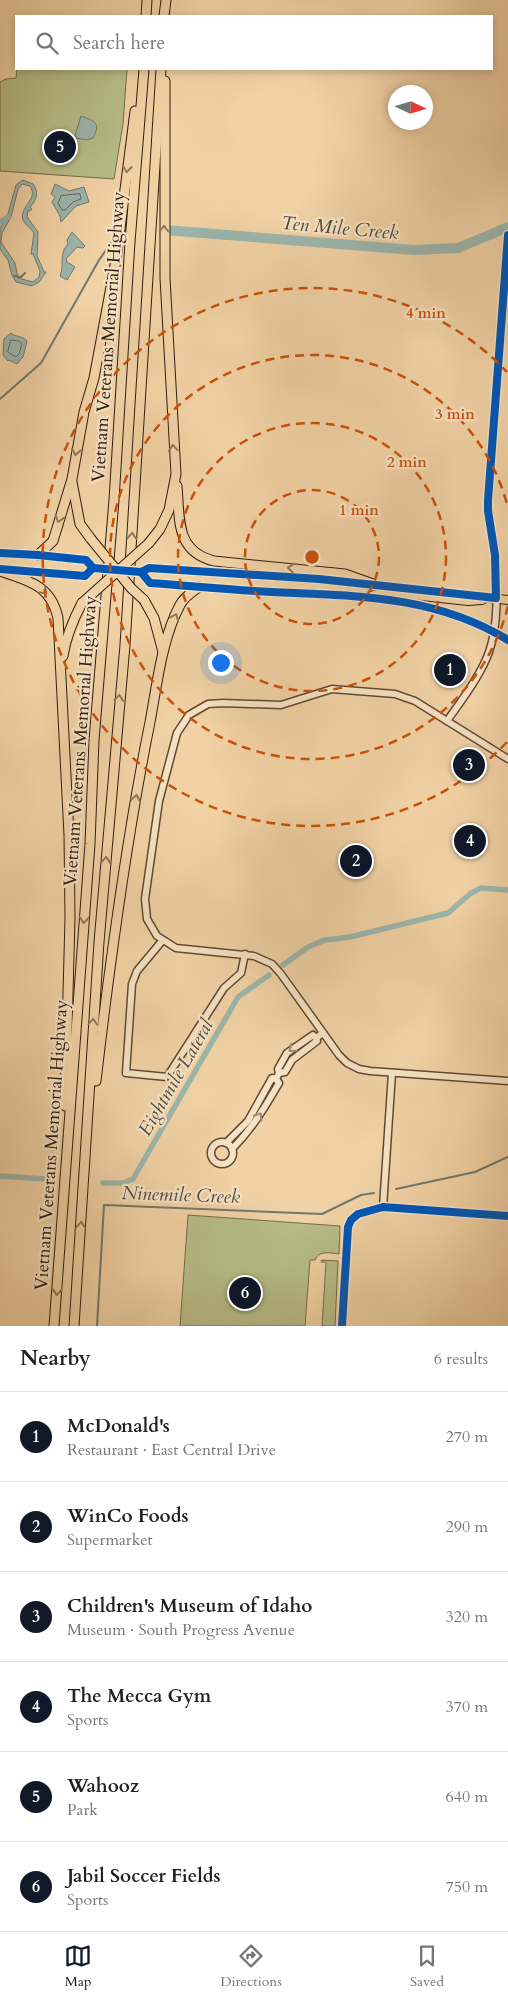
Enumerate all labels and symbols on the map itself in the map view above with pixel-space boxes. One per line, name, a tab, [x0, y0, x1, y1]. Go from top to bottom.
north arrow	[388, 85, 433, 130]
pin: 5	[44, 128, 76, 166]
one-way arrow	[122, 166, 133, 174]
street label: Vietnam Veterans Memorial Highway	[86, 190, 131, 483]
water label: Ten Mile Creek	[280, 210, 400, 246]
one-way arrow	[159, 225, 169, 232]
text: 4 min	[406, 303, 446, 323]
text: 3 min	[435, 404, 475, 424]
one-way arrow	[168, 444, 179, 452]
one-way arrow	[72, 448, 82, 457]
text: 2 min	[387, 452, 427, 472]
text: 1 min	[339, 500, 379, 520]
one-way arrow	[55, 515, 65, 523]
one-way arrow	[126, 532, 137, 540]
centre of rings	[303, 548, 321, 566]
one-way arrow	[287, 563, 295, 574]
one-way arrow	[38, 585, 47, 594]
street label: Vietnam Veterans Memorial Highway	[58, 594, 103, 887]
one-way arrow	[169, 613, 179, 622]
your location	[208, 650, 234, 676]
pin: 1	[434, 651, 466, 689]
one-way arrow	[114, 694, 125, 702]
pin: 3	[453, 746, 485, 784]
one-way arrow	[130, 793, 140, 802]
pin: 4	[454, 822, 486, 860]
pin: 2	[340, 842, 372, 880]
one-way arrow	[100, 856, 111, 864]
one-way arrow	[79, 917, 90, 925]
street label: Vietnam Veterans Memorial Highway	[29, 998, 74, 1291]
water label: Eightmile Lateral	[132, 1014, 220, 1140]
one-way arrow	[88, 1018, 99, 1026]
one-way arrow	[289, 1044, 298, 1053]
one-way arrow	[253, 1112, 262, 1121]
water label: Ninemile Creek	[121, 1180, 241, 1210]
one-way arrow	[75, 1221, 86, 1229]
pin: 6	[229, 1274, 261, 1312]
one-way arrow	[51, 1289, 62, 1297]

